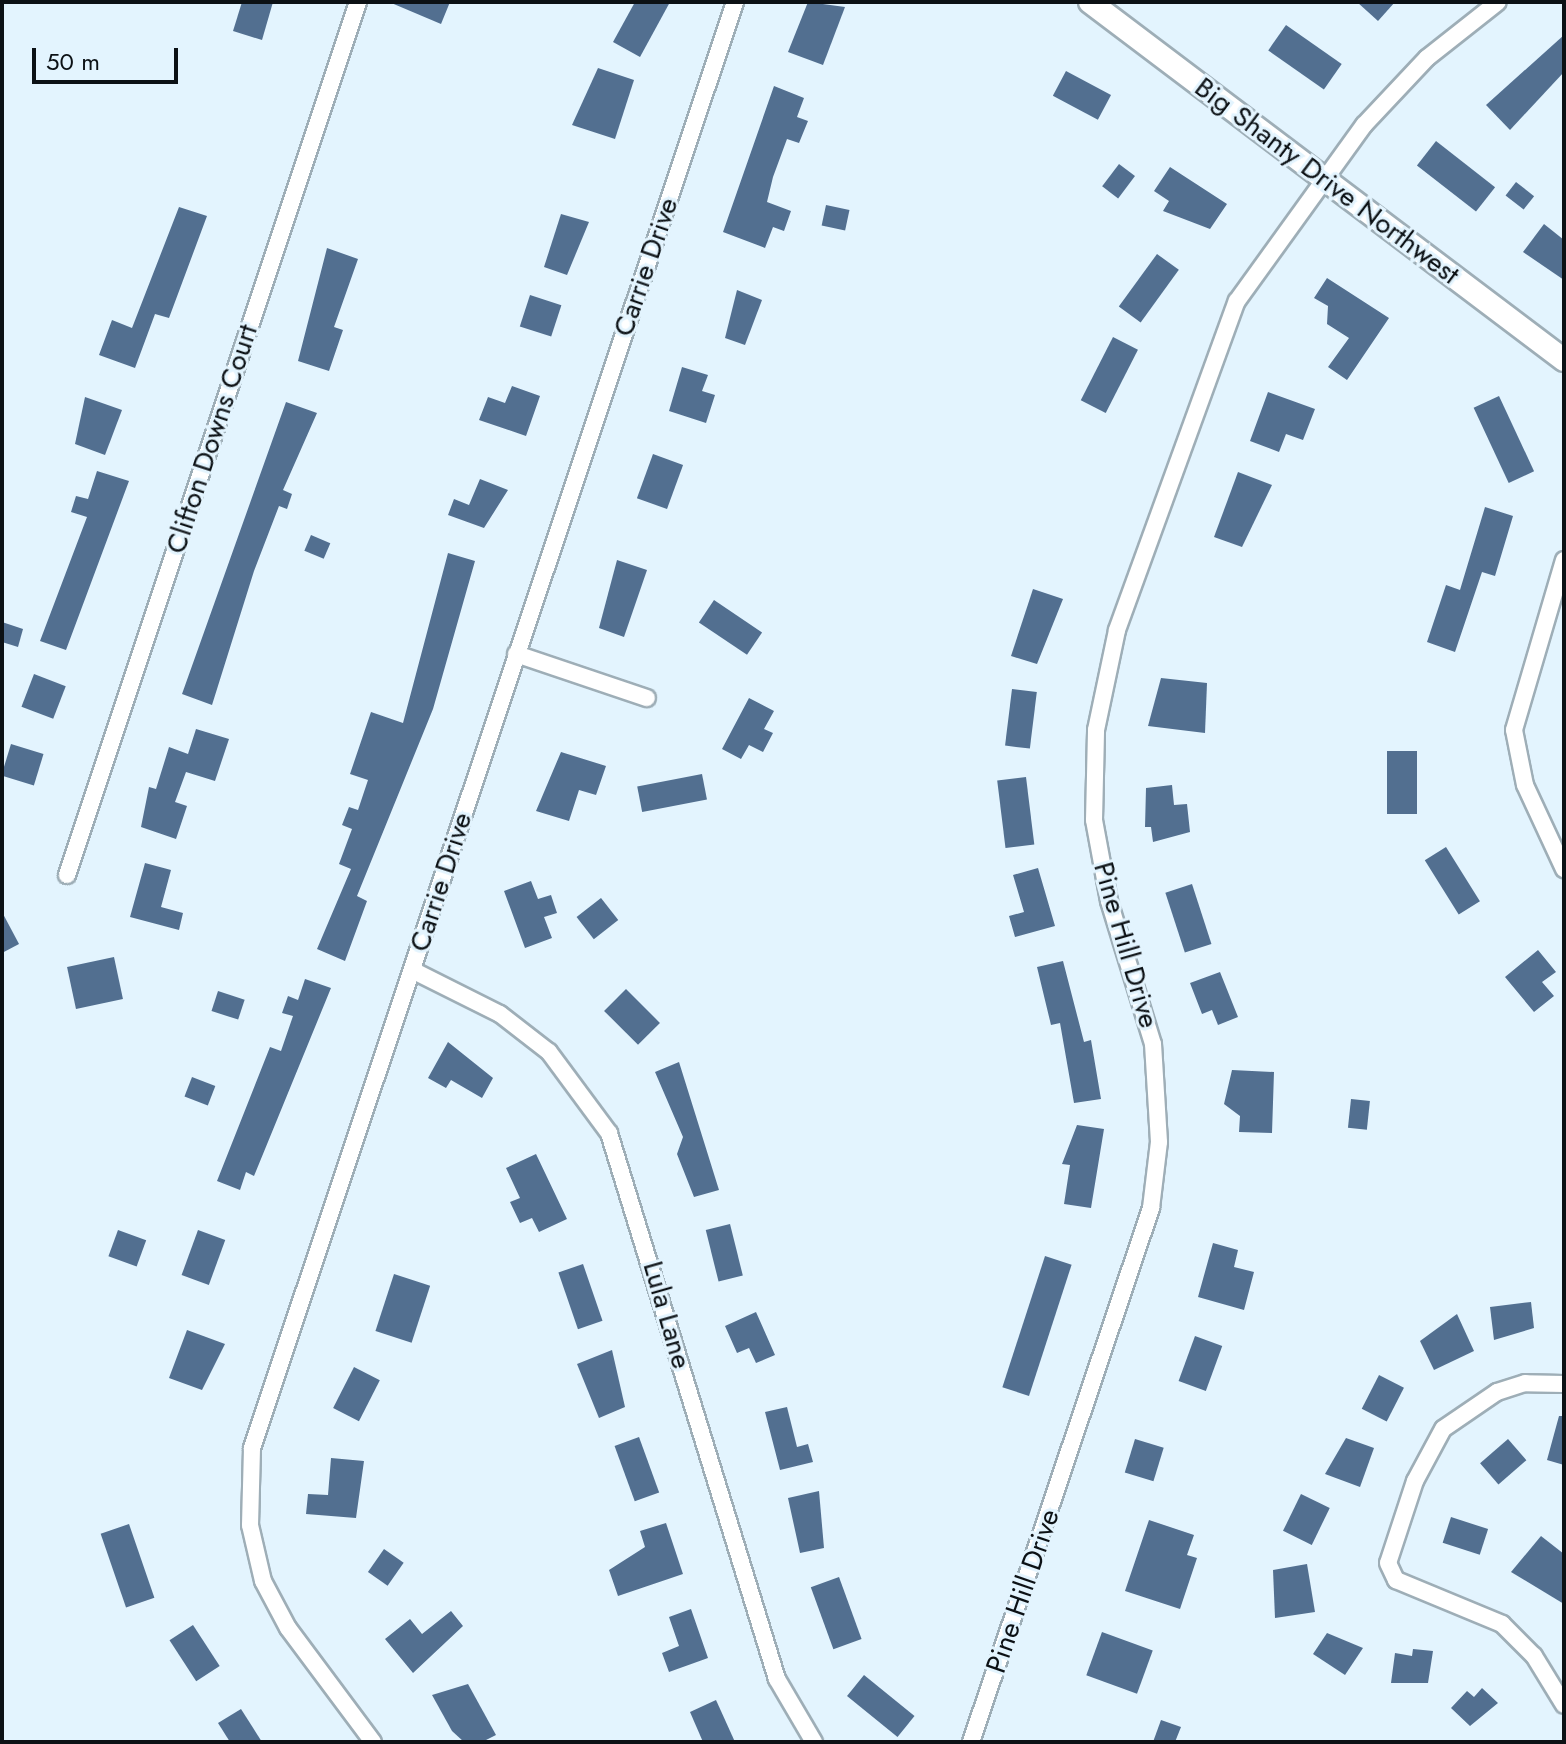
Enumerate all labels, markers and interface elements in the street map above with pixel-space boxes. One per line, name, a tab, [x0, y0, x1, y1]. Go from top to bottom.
scale bar	[36, 32, 182, 82]
text: 50 m	[46, 44, 100, 79]
street label: Big Shanty Drive Northwest	[1188, 71, 1466, 291]
street label: Carrie Drive	[607, 193, 685, 341]
street label: Clifton Downs Court	[159, 320, 265, 558]
street label: Carrie Drive	[403, 808, 479, 956]
street label: Pine Hill Drive	[1086, 858, 1166, 1032]
street label: Lula Lane	[636, 1257, 698, 1373]
street label: Pine Hill Drive	[979, 1505, 1067, 1677]

